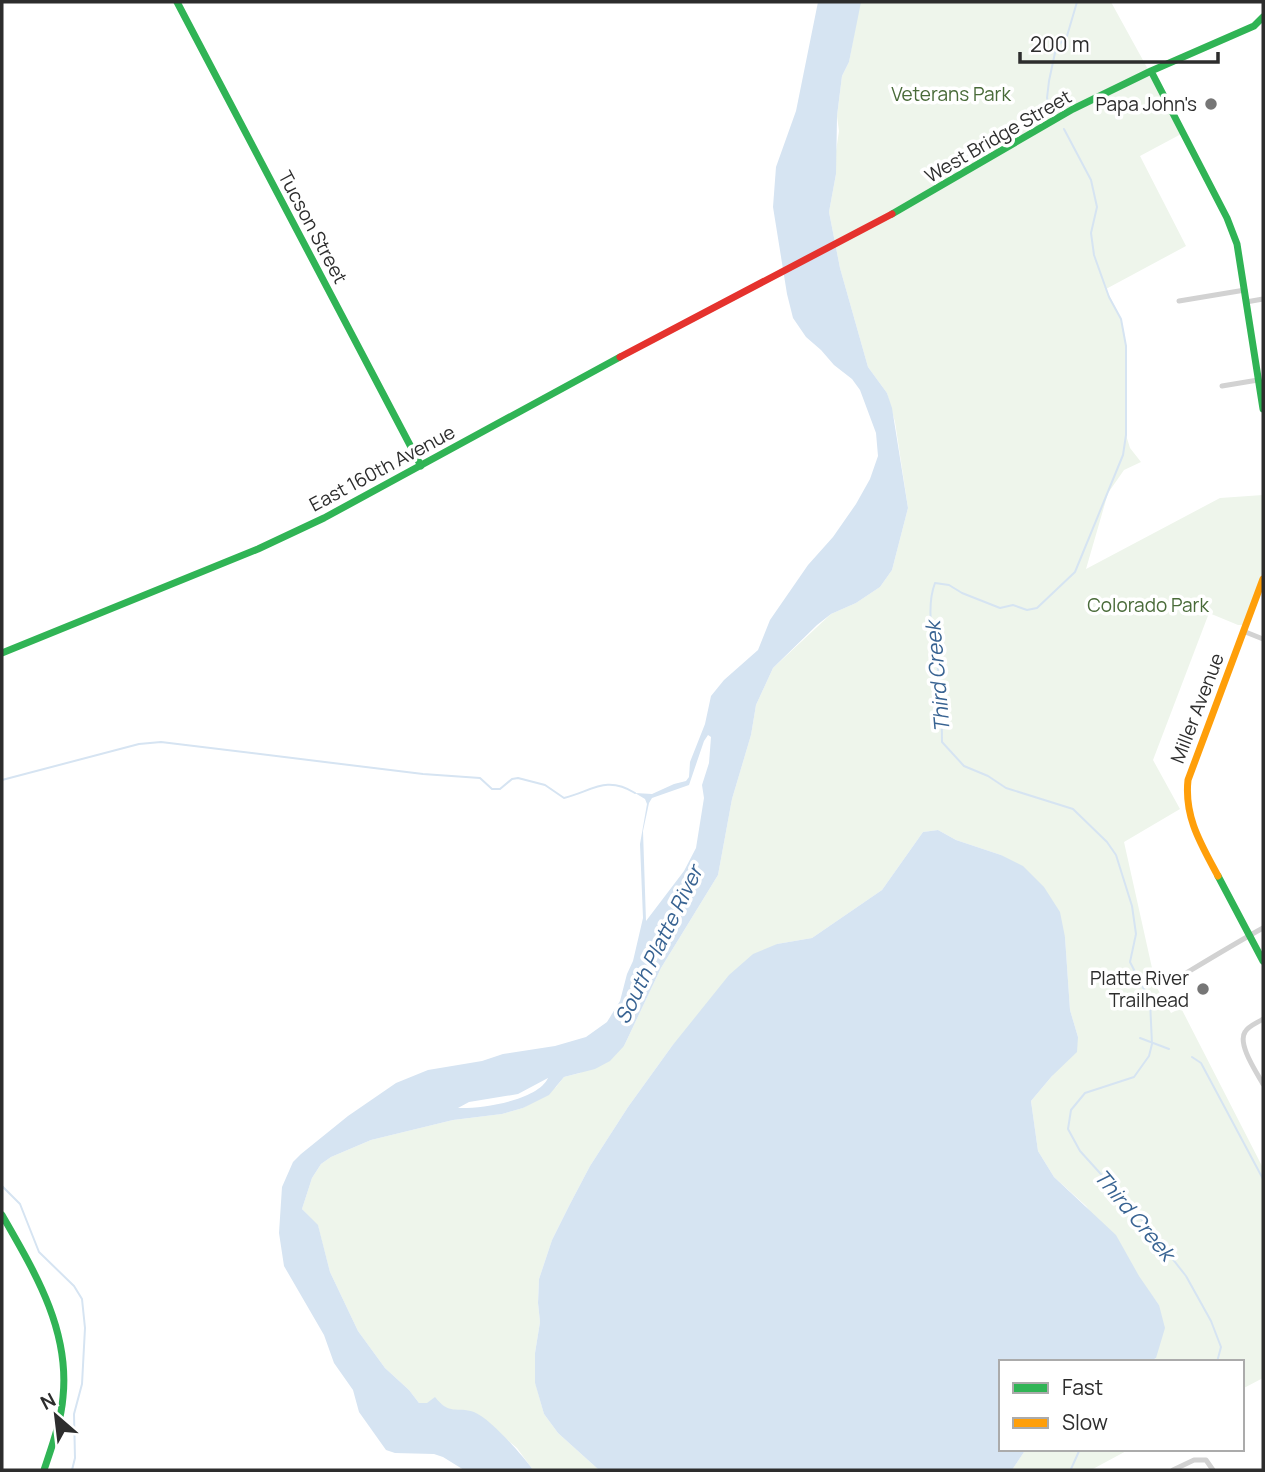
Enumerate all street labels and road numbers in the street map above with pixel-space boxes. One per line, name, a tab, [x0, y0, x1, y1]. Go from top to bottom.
street label: West Bridge Street	[920, 83, 1076, 189]
street label: Tucson Street	[272, 166, 354, 288]
street label: East 160th Avenue	[305, 419, 459, 517]
street label: Miller Avenue	[1164, 649, 1230, 767]

